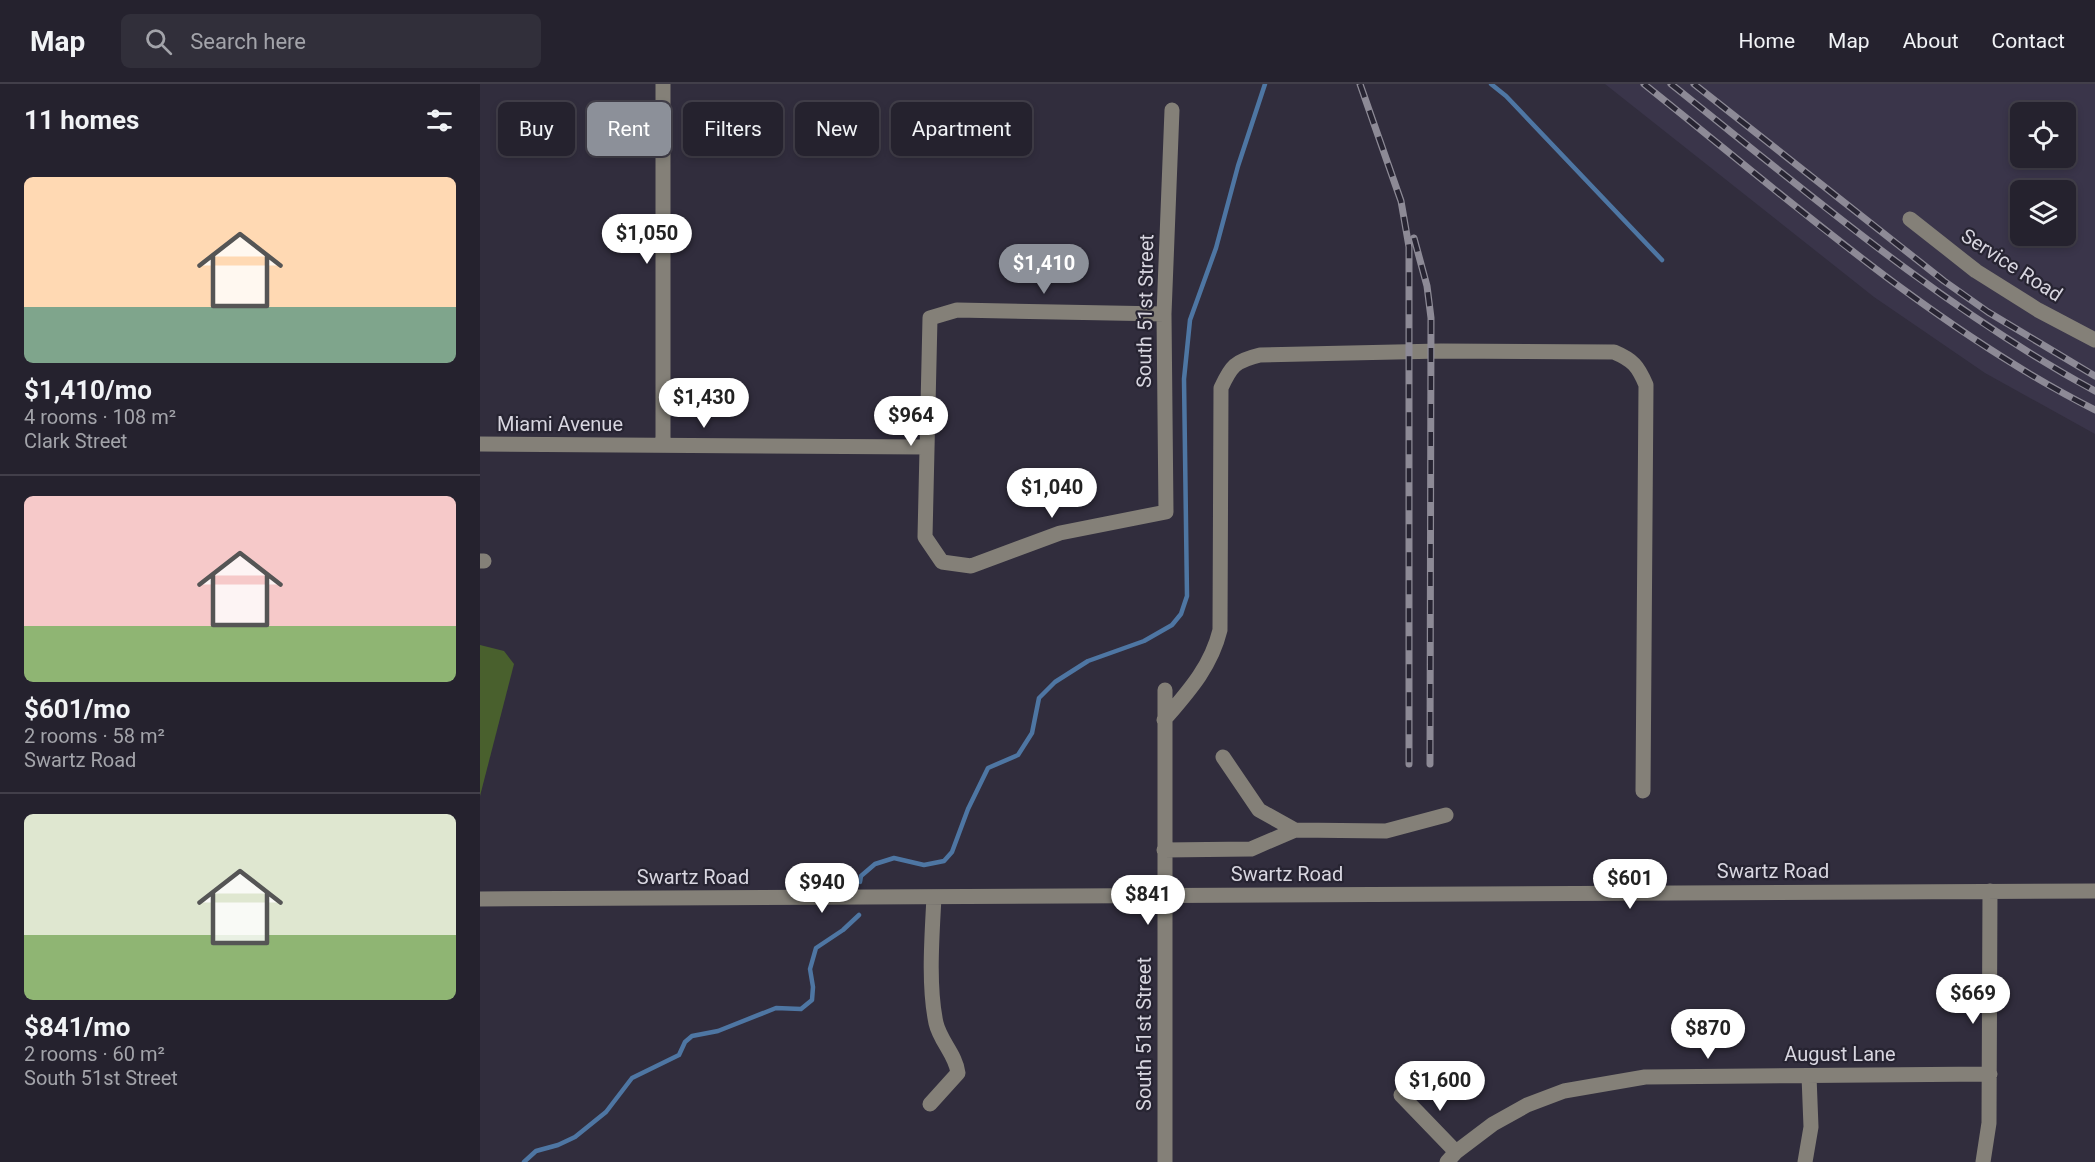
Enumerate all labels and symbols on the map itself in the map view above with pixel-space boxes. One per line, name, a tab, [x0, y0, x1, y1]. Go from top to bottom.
pin: $1,050	[598, 214, 696, 265]
street label: Service Road	[1957, 223, 2067, 307]
street label: South 51st Street	[1132, 234, 1158, 388]
pin: $1,410	[995, 244, 1093, 295]
pin: $1,430	[655, 378, 753, 429]
pin: $964	[875, 396, 947, 447]
street label: Miami Avenue	[497, 412, 623, 436]
pin: $1,040	[1003, 468, 1101, 519]
pin: $601	[1594, 859, 1666, 910]
street label: Swartz Road	[1717, 859, 1829, 883]
street label: Swartz Road	[1231, 862, 1343, 886]
pin: $940	[786, 863, 858, 914]
street label: Swartz Road	[637, 865, 749, 889]
pin: $841	[1112, 875, 1184, 926]
street label: South 51st Street	[1132, 957, 1156, 1111]
pin: $669	[1937, 974, 2009, 1025]
pin: $870	[1672, 1009, 1744, 1060]
street label: August Lane	[1784, 1042, 1896, 1066]
pin: $1,600	[1391, 1061, 1489, 1112]

